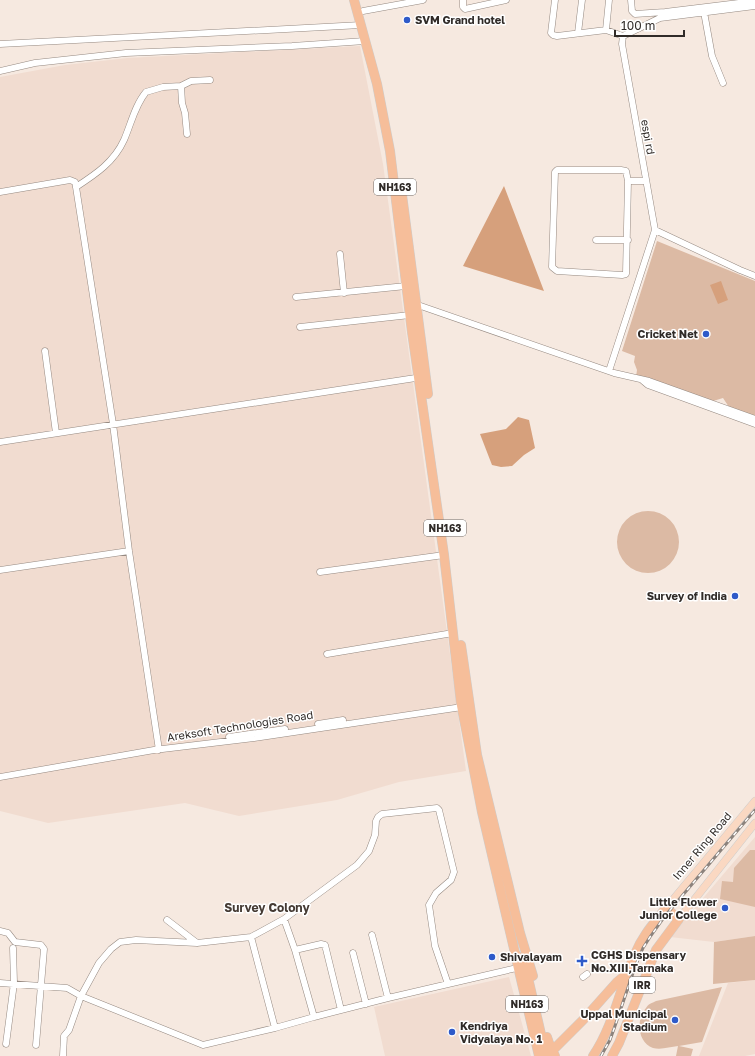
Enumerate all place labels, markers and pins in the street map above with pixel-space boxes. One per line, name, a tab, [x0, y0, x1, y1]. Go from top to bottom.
place label: SVM Grand hotel	[415, 13, 505, 26]
marker: SVM Grand hotel	[402, 15, 412, 25]
place label: Cricket Net	[638, 327, 699, 340]
marker: Cricket Net	[701, 329, 711, 339]
place label: Survey of India	[647, 589, 727, 602]
marker: Survey of India	[730, 591, 740, 601]
place label: Little Flower Junior College	[639, 895, 718, 921]
marker: Little Flower Junior College	[720, 903, 730, 913]
place label: CGHS Dispensary No.XIII,Tarnaka	[591, 948, 686, 974]
place label: Shivalayam	[500, 950, 562, 963]
marker: Shivalayam	[487, 952, 497, 962]
marker: CGHS Dispensary No.XIII,Tarnaka	[576, 955, 588, 967]
place label: Uppal Municipal Stadium	[580, 1007, 667, 1033]
marker: Uppal Municipal Stadium	[670, 1015, 680, 1025]
place label: Kendriya Vidyalaya No. 1	[460, 1019, 542, 1045]
marker: Kendriya Vidyalaya No. 1	[447, 1027, 457, 1037]

